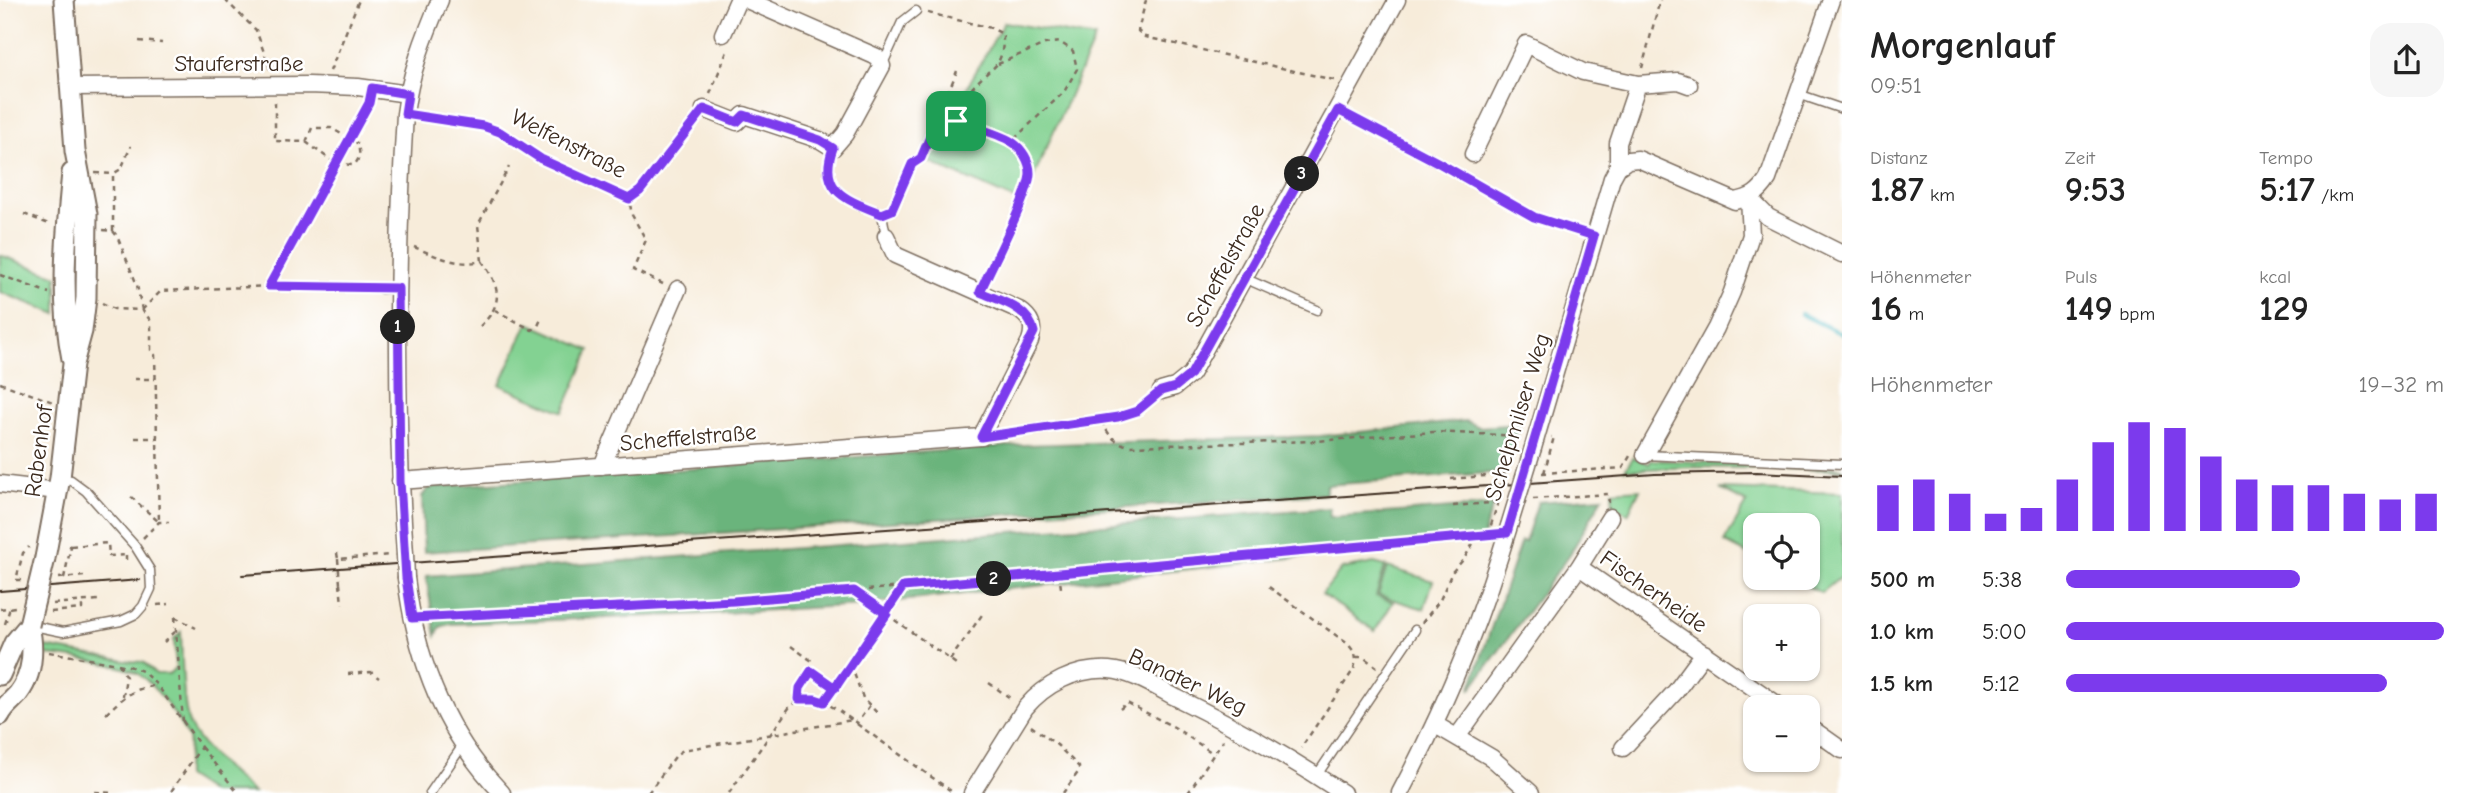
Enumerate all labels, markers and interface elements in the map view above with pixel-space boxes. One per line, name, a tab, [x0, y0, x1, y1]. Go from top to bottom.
button: share	[2370, 23, 2444, 97]
text: Morgenlauf	[1870, 24, 2055, 68]
street label: Stauferstraße	[174, 50, 304, 77]
text: 09:51	[1870, 72, 1922, 99]
pin	[926, 91, 986, 151]
icon: arrive	[937, 102, 975, 140]
street label: Welfenstraße	[507, 103, 631, 184]
text: Distanz	[1870, 147, 1928, 169]
text: Zeit	[2065, 147, 2095, 169]
text: Tempo	[2259, 147, 2313, 169]
pin: 3	[1284, 156, 1320, 192]
text: 3	[1297, 162, 1306, 184]
text: 1.87	[1870, 169, 1924, 210]
text: 9:53	[2065, 169, 2126, 210]
text: 5:17	[2259, 169, 2315, 210]
text: km	[1924, 184, 1955, 206]
text: /km	[2315, 184, 2354, 206]
street label: Scheffelstraße	[1180, 199, 1270, 332]
text: Höhenmeter	[1870, 266, 1971, 288]
text: Puls	[2065, 266, 2097, 288]
text: kcal	[2259, 266, 2291, 288]
text: 16	[1870, 288, 1902, 329]
text: 149	[2065, 288, 2113, 329]
text: 129	[2259, 288, 2309, 329]
text: m	[1902, 303, 1924, 325]
text: bpm	[2113, 303, 2155, 325]
pin: 1	[380, 310, 416, 344]
text: 1	[394, 315, 401, 337]
street label: Schelpmilser Weg	[1479, 330, 1556, 504]
text: Höhenmeter	[1870, 371, 1992, 398]
text: 19–32 m	[2359, 371, 2444, 398]
street label: Rabenhof	[19, 402, 59, 499]
street label: Scheffelstraße	[619, 418, 757, 457]
map controls	[1743, 513, 1820, 772]
button: locate	[1743, 513, 1820, 590]
street label: Fischerheide	[1595, 545, 1713, 638]
pin: 2	[976, 562, 1012, 596]
text: 500 m	[1870, 566, 1935, 593]
text: 5:38	[1982, 566, 2022, 593]
text: 2	[989, 567, 998, 589]
button: +	[1743, 604, 1820, 681]
text: 1.0 km	[1870, 618, 1934, 645]
text: 5:00	[1982, 618, 2027, 645]
street label: Banater Weg	[1125, 642, 1251, 721]
text: 1.5 km	[1870, 670, 1933, 697]
text: 5:12	[1982, 670, 2020, 697]
button: −	[1743, 695, 1820, 772]

